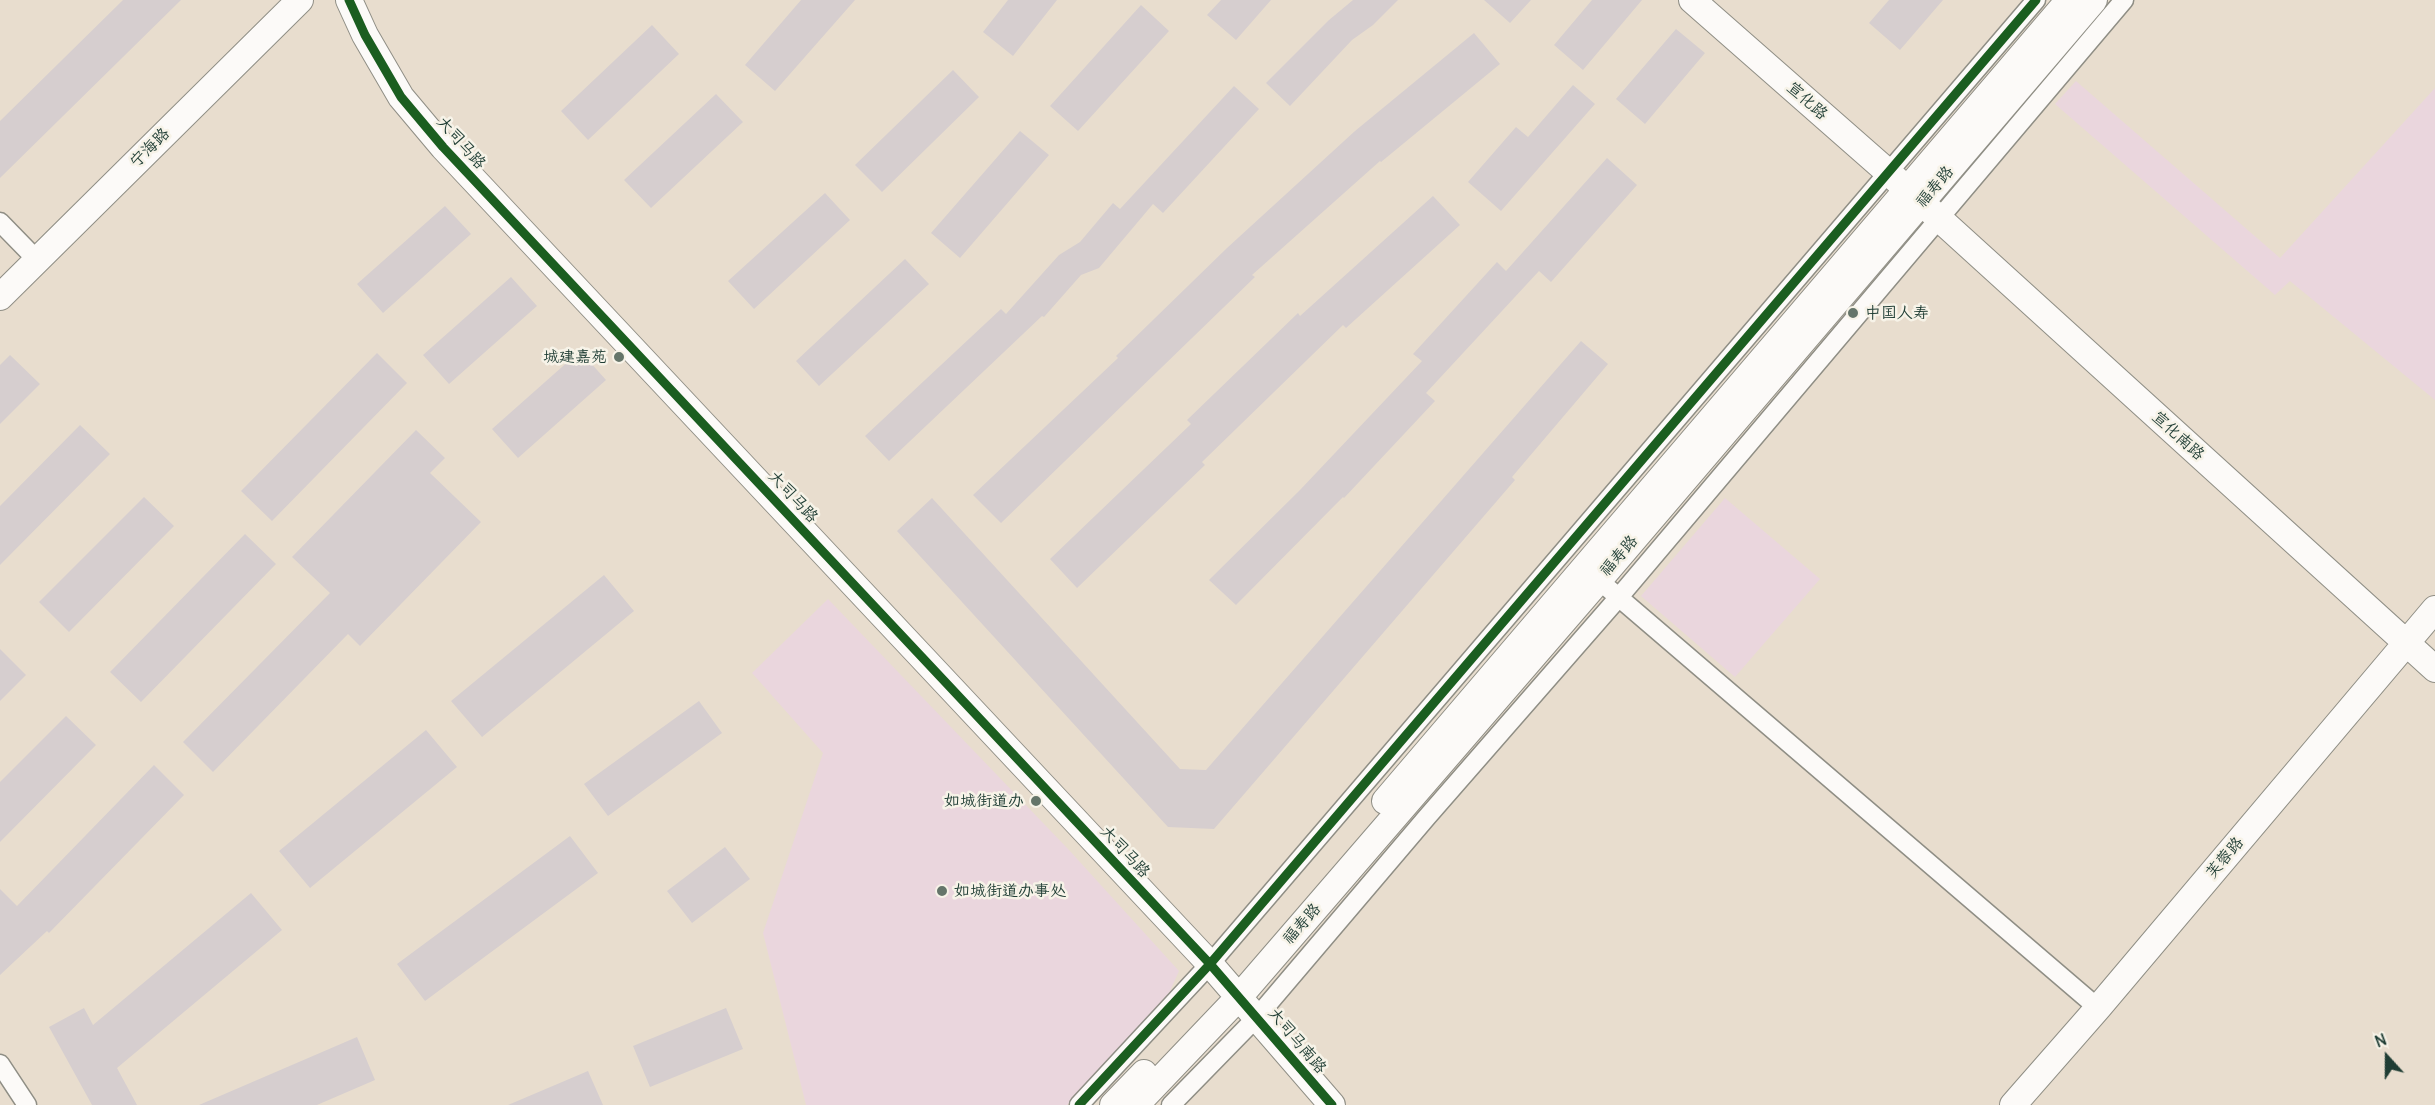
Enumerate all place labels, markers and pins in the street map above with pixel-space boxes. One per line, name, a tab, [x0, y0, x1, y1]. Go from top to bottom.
place label: 中国人寿	[1865, 303, 1929, 323]
marker: 中国人寿	[1846, 306, 1860, 320]
place label: 城建嘉苑	[543, 347, 607, 367]
marker: 城建嘉苑	[612, 350, 626, 364]
place label: 如城街道办	[944, 791, 1024, 811]
marker: 如城街道办	[1029, 794, 1043, 808]
place label: 如城街道办事处	[954, 881, 1066, 901]
marker: 如城街道办事处	[935, 884, 949, 898]

